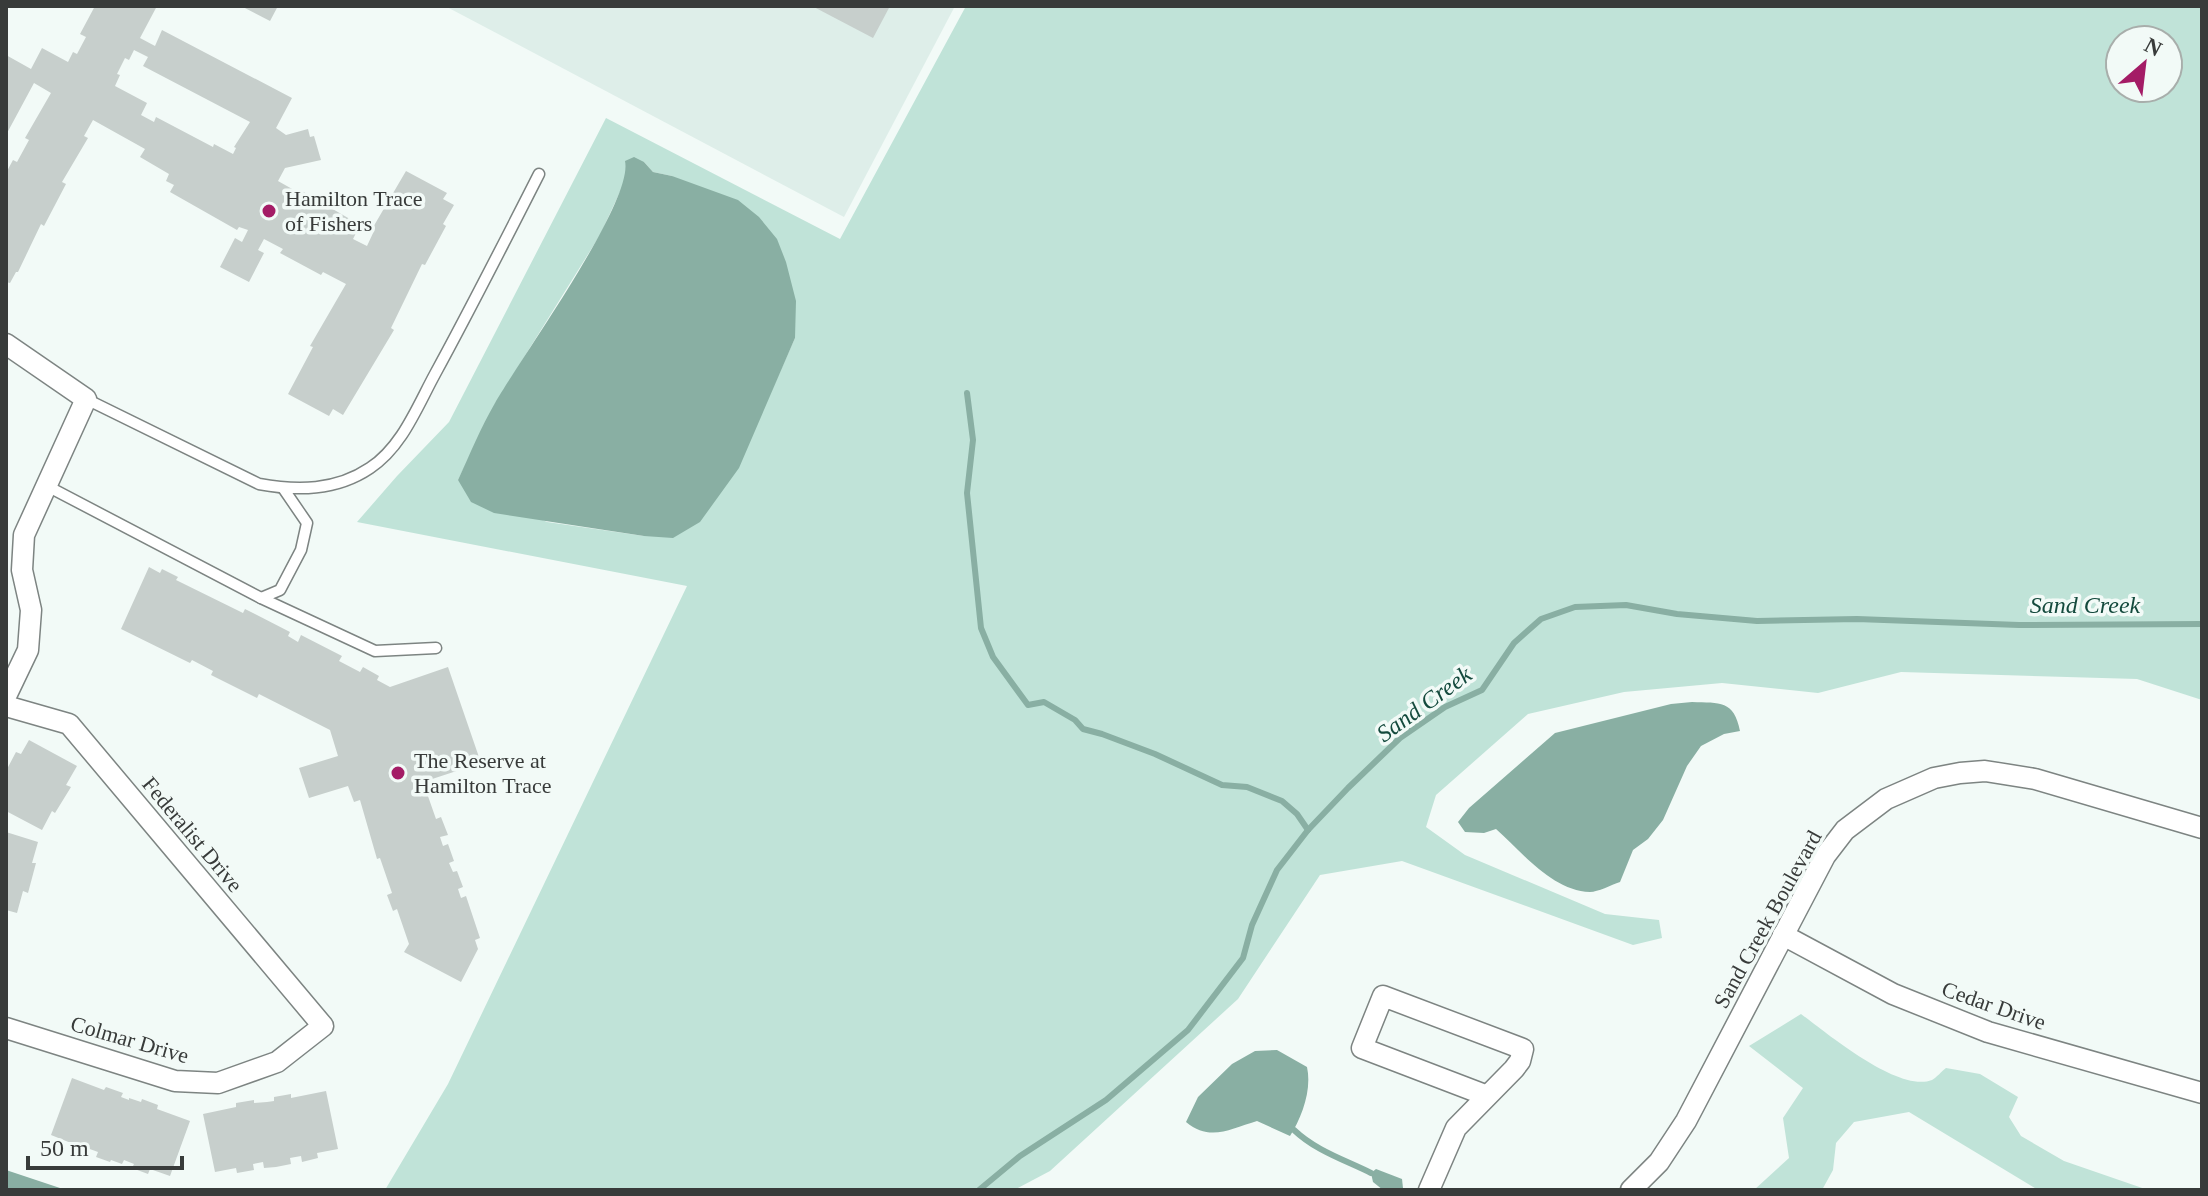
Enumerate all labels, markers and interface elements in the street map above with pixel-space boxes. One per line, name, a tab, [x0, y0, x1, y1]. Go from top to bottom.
north arrow	[2104, 24, 2184, 104]
text: N	[2140, 32, 2166, 62]
place label: Hamilton Trace of Fishers	[285, 186, 423, 236]
marker: Hamilton Trace of Fishers	[260, 202, 278, 220]
water label: Sand Creek	[2030, 592, 2141, 618]
water label: Sand Creek	[1372, 661, 1477, 747]
place label: The Reserve at Hamilton Trace	[414, 748, 552, 798]
marker: The Reserve at Hamilton Trace	[389, 764, 407, 782]
street label: Federalist Drive	[137, 772, 248, 897]
street label: Sand Creek Boulevard	[1708, 826, 1827, 1012]
street label: Cedar Drive	[1939, 976, 2049, 1035]
street label: Colmar Drive	[68, 1011, 192, 1068]
scale bar	[28, 1120, 182, 1170]
text: 50 m	[40, 1135, 89, 1161]

